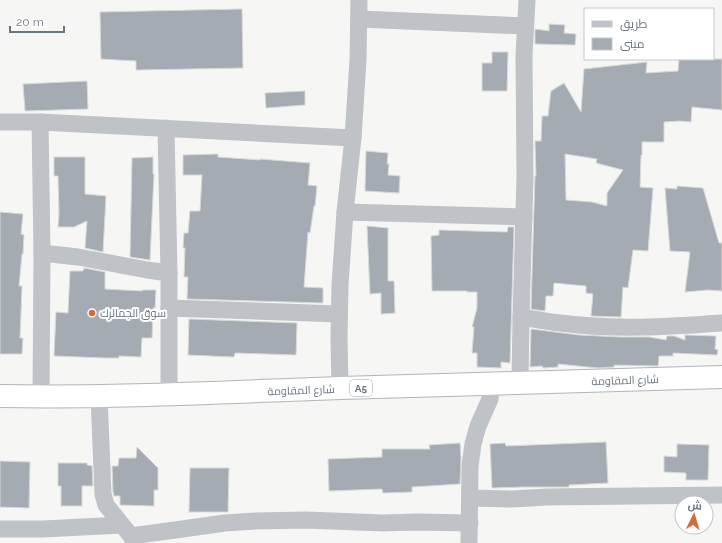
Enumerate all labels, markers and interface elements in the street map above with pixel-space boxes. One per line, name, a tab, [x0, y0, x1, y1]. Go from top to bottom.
scale bar	[10, 8, 64, 34]
legend	[584, 8, 714, 60]
text: 20 m	[16, 15, 44, 29]
text: طريق	[620, 17, 648, 31]
text: مبنى	[620, 37, 645, 51]
place label: سوق الجمالرك	[100, 307, 166, 320]
marker: سوق الجمالرك	[87, 308, 97, 318]
street label: شارع المقاومة	[591, 373, 659, 389]
road number: A5	[350, 380, 372, 396]
street label: شارع المقاومة	[267, 383, 335, 399]
north arrow	[674, 495, 714, 535]
text: ش	[687, 498, 702, 513]

